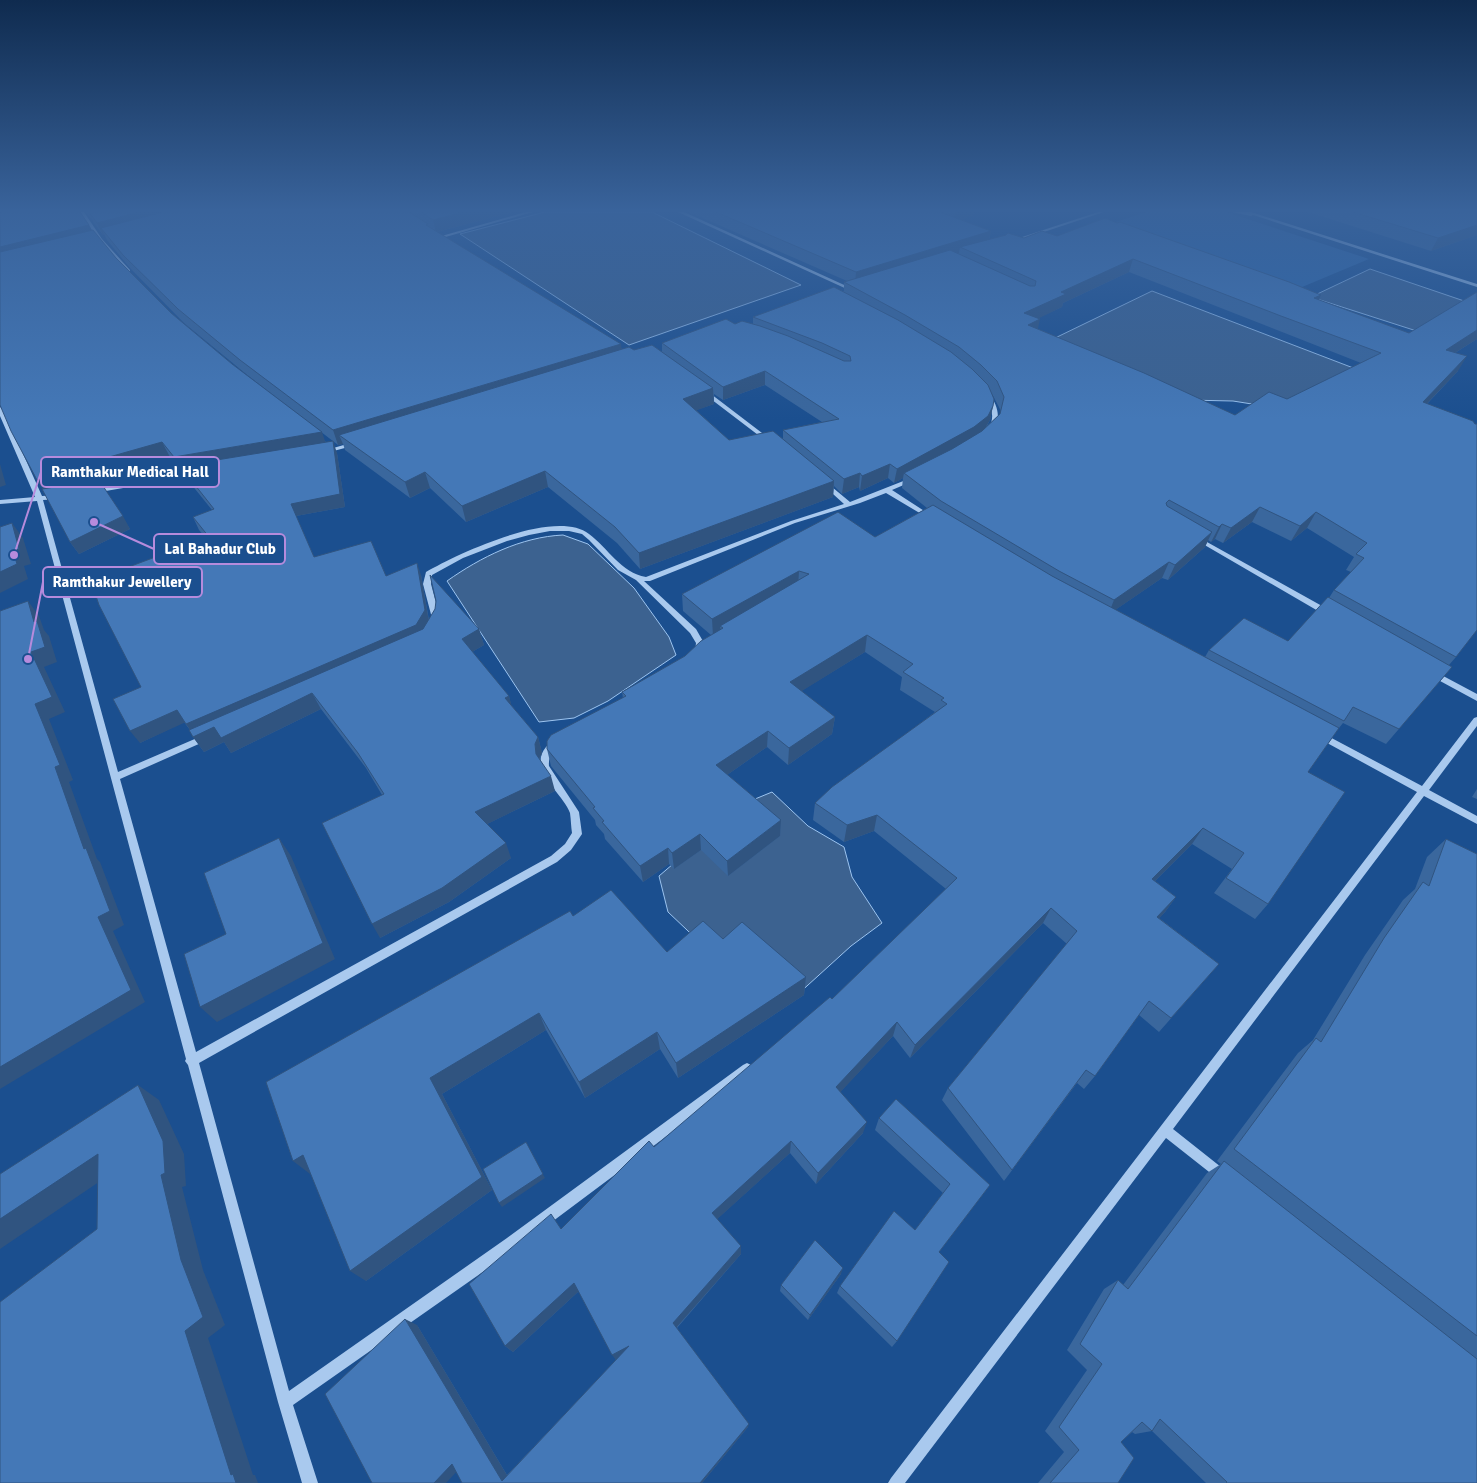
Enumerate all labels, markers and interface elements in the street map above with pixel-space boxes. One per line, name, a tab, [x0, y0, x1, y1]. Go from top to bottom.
callout: Ramthakur Medical Hall	[41, 457, 219, 487]
text: Ramthakur Medical Hall	[51, 463, 209, 481]
callout: Lal Bahadur Club	[154, 534, 285, 564]
text: Lal Bahadur Club	[164, 540, 276, 558]
callout: Ramthakur Jewellery	[43, 567, 202, 597]
text: Ramthakur Jewellery	[52, 573, 192, 591]

